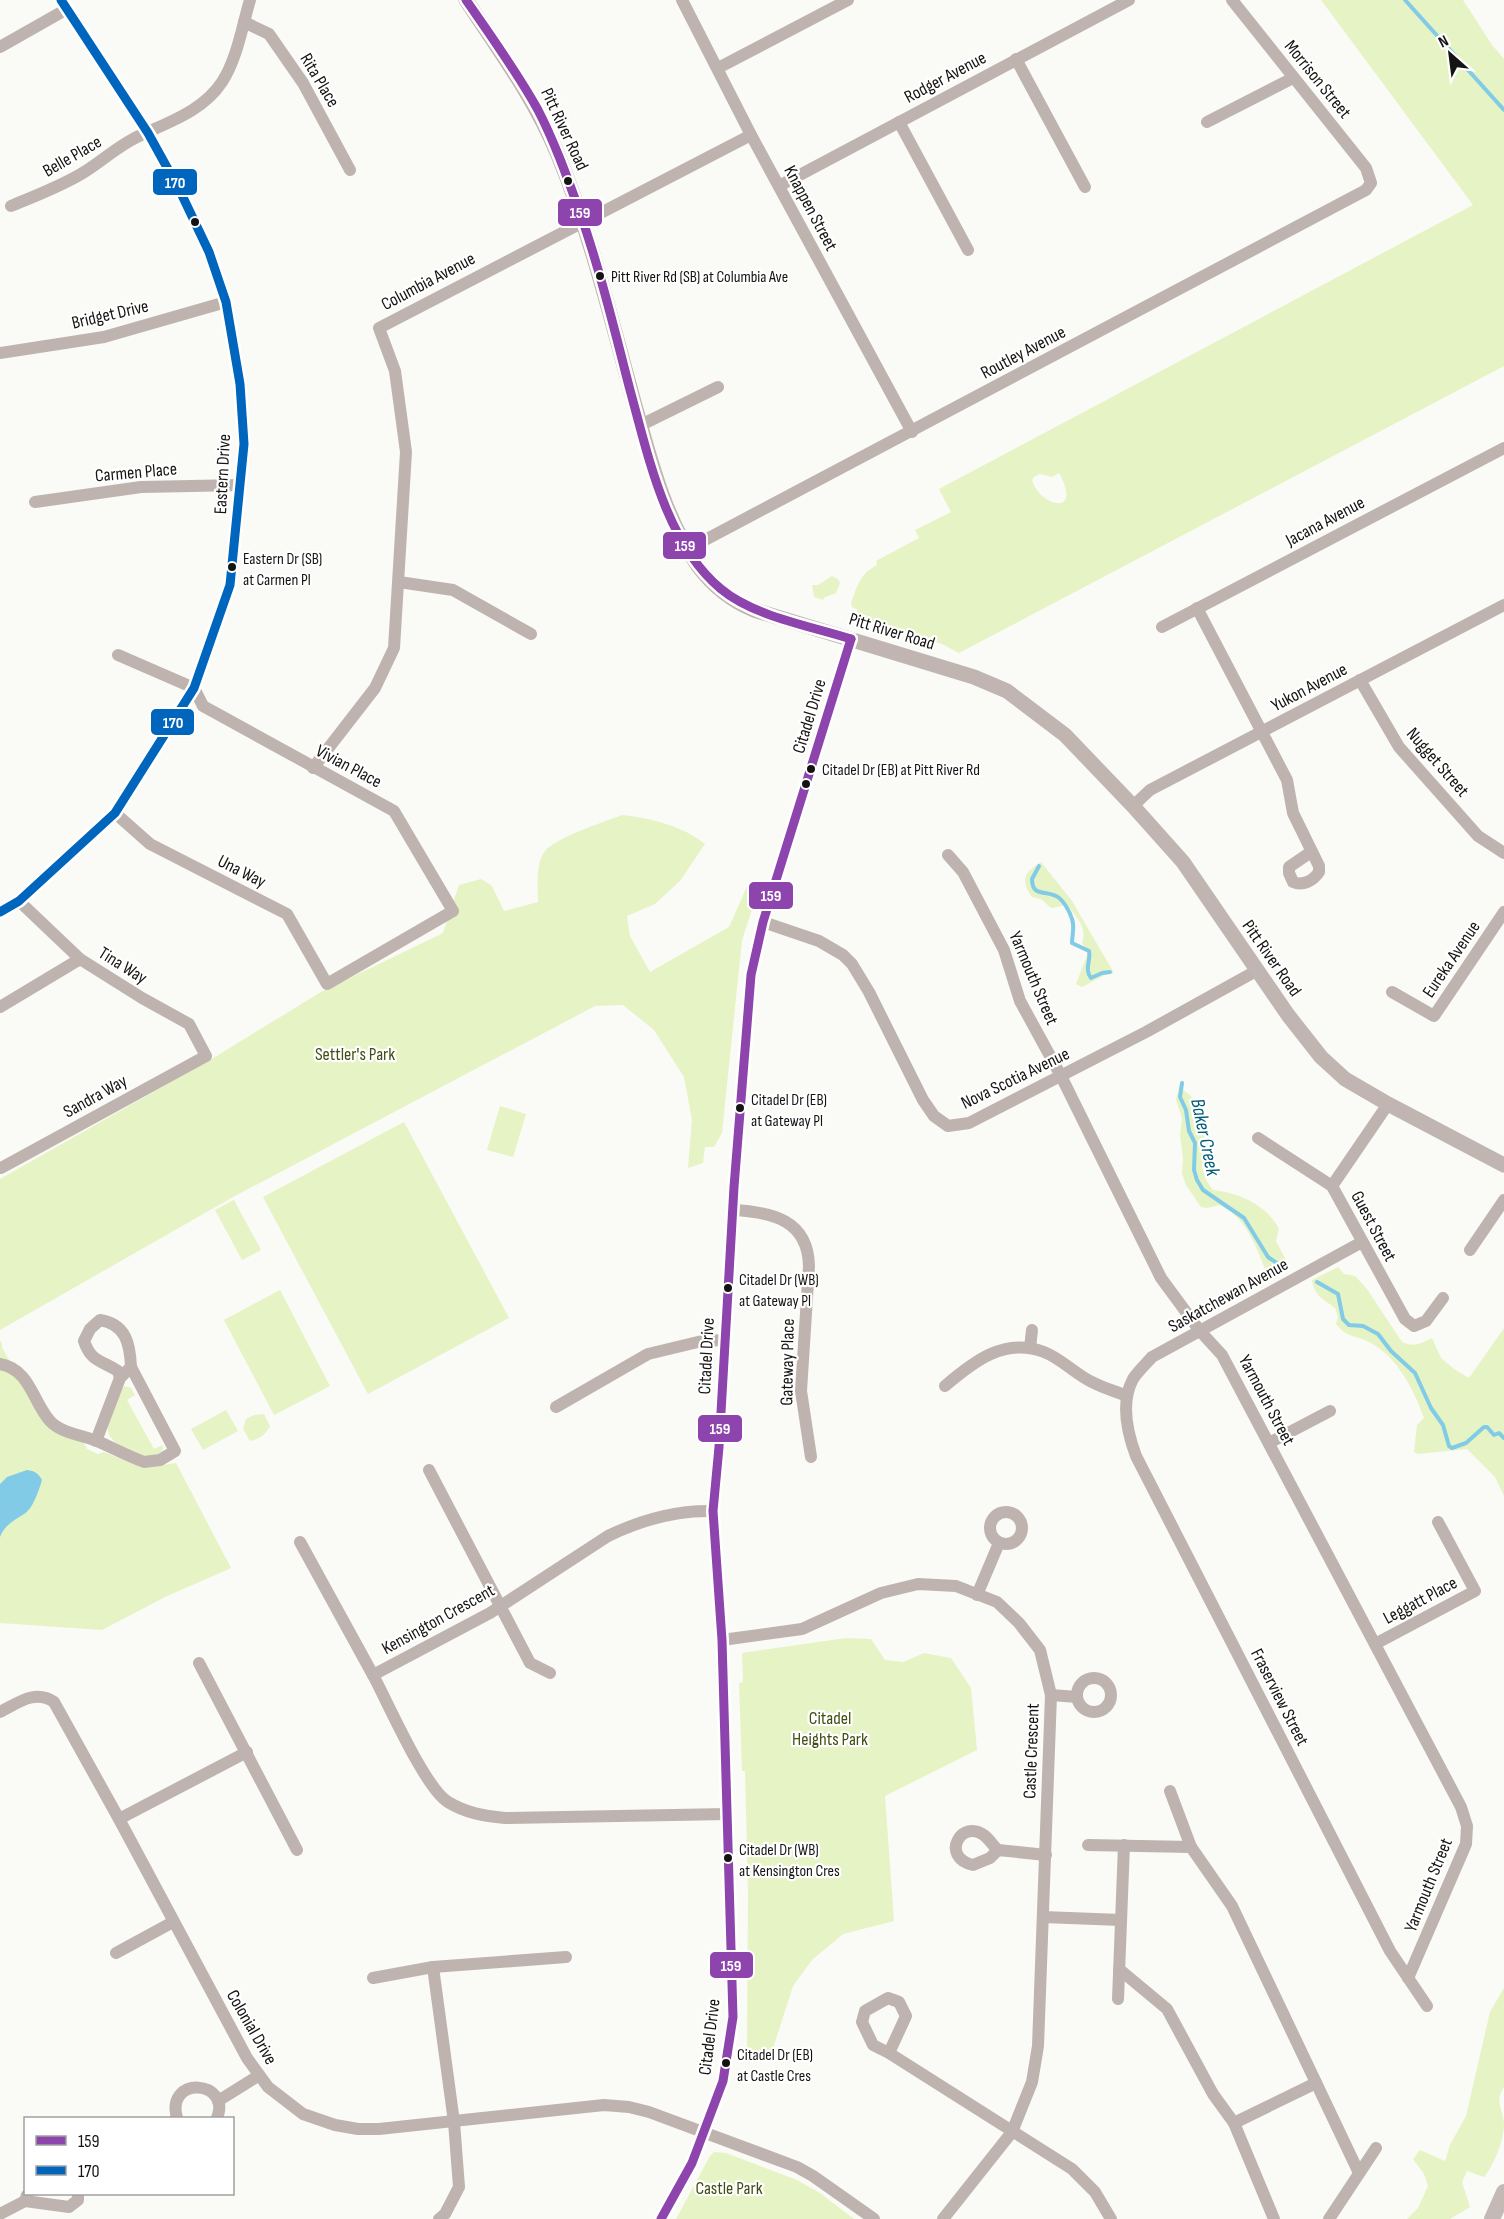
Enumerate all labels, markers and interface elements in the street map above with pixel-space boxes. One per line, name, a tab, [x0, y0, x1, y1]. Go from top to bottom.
north arrow	[1420, 24, 1480, 84]
text: N	[1435, 32, 1452, 52]
street label: Morrison Street	[1280, 36, 1356, 123]
street label: Rodger Avenue	[901, 47, 990, 108]
street label: Rita Place	[295, 50, 344, 111]
street label: Pitt River Road	[536, 85, 593, 174]
street label: Belle Place	[39, 131, 105, 182]
street label: Knappen Street	[779, 162, 842, 255]
line badge: 170	[152, 168, 198, 196]
text: 170	[165, 174, 185, 193]
unlabelled marker	[562, 175, 574, 187]
line badge: 159	[557, 198, 603, 227]
text: 159	[570, 204, 590, 223]
unlabelled marker	[189, 216, 201, 228]
street label: Columbia Avenue	[378, 248, 479, 315]
place label: Pitt River Rd (SB) at Columbia Ave	[611, 268, 788, 287]
marker: Pitt River Rd (SB) at Columbia Ave	[594, 270, 606, 282]
street label: Bridget Drive	[70, 295, 151, 334]
street label: Routley Avenue	[977, 321, 1069, 384]
street label: Eastern Drive	[210, 433, 235, 515]
street label: Carmen Place	[94, 458, 178, 487]
street label: Jacana Avenue	[1281, 492, 1368, 551]
line badge: 159	[662, 531, 707, 560]
text: 159	[675, 537, 695, 556]
place label: Eastern Dr (SB) at Carmen Pl	[243, 550, 322, 590]
marker: Eastern Dr (SB) at Carmen Pl	[226, 561, 238, 573]
street label: Pitt River Road	[846, 608, 937, 654]
street label: Yukon Avenue	[1268, 659, 1351, 716]
street label: Citadel Drive	[788, 676, 831, 756]
line badge: 170	[150, 708, 195, 736]
text: 170	[163, 714, 183, 733]
street label: Nugget Street	[1402, 724, 1474, 801]
street label: Vivian Place	[312, 740, 385, 792]
place label: Citadel Dr (EB) at Pitt River Rd	[822, 761, 980, 780]
marker: Citadel Dr (EB) at Pitt River Rd	[805, 763, 817, 775]
unlabelled marker	[800, 778, 812, 790]
street label: Una Way	[214, 850, 269, 892]
line badge: 159	[748, 881, 794, 910]
text: 159	[761, 887, 781, 906]
street label: Pitt River Road	[1238, 916, 1306, 1001]
street label: Eureka Avenue	[1418, 917, 1485, 1002]
street label: Yarmouth Street	[1004, 928, 1063, 1029]
street label: Tina Way	[95, 942, 151, 988]
street label: Nova Scotia Avenue	[958, 1043, 1073, 1114]
park label: Settler's Park	[315, 1044, 395, 1065]
street label: Sandra Way	[60, 1070, 131, 1122]
place label: Citadel Dr (EB) at Gateway Pl	[751, 1091, 827, 1131]
water label: Baker Creek	[1185, 1096, 1225, 1179]
marker: Citadel Dr (EB) at Gateway Pl	[734, 1102, 746, 1114]
street label: Guest Street	[1346, 1187, 1401, 1265]
street label: Saskatchewan Avenue	[1165, 1254, 1292, 1337]
place label: Citadel Dr (WB) at Gateway Pl	[739, 1271, 819, 1311]
marker: Citadel Dr (WB) at Gateway Pl	[722, 1282, 734, 1294]
street label: Citadel Drive	[694, 1317, 719, 1395]
street label: Gateway Place	[776, 1318, 799, 1406]
street label: Yarmouth Street	[1234, 1351, 1299, 1449]
line badge: 159	[697, 1414, 743, 1443]
text: 159	[710, 1420, 730, 1439]
street label: Leggatt Place	[1380, 1572, 1461, 1629]
street label: Kensington Crescent	[378, 1580, 499, 1659]
street label: Fraserview Street	[1246, 1645, 1313, 1750]
street label: Castle Crescent	[1019, 1702, 1044, 1799]
park label: Citadel Heights Park	[792, 1708, 868, 1750]
street label: Yarmouth Street	[1400, 1835, 1457, 1935]
place label: Citadel Dr (WB) at Kensington Cres	[739, 1841, 840, 1881]
marker: Citadel Dr (WB) at Kensington Cres	[722, 1852, 734, 1864]
line badge: 159	[709, 1951, 754, 1979]
text: 159	[721, 1957, 741, 1976]
street label: Colonial Drive	[222, 1986, 281, 2068]
street label: Citadel Drive	[694, 1998, 725, 2076]
place label: Citadel Dr (EB) at Castle Cres	[737, 2046, 813, 2086]
marker: Citadel Dr (EB) at Castle Cres	[720, 2057, 732, 2069]
legend	[24, 2117, 234, 2195]
text: 159	[78, 2131, 100, 2152]
text: 170	[78, 2161, 99, 2182]
park label: Castle Park	[695, 2178, 763, 2199]

